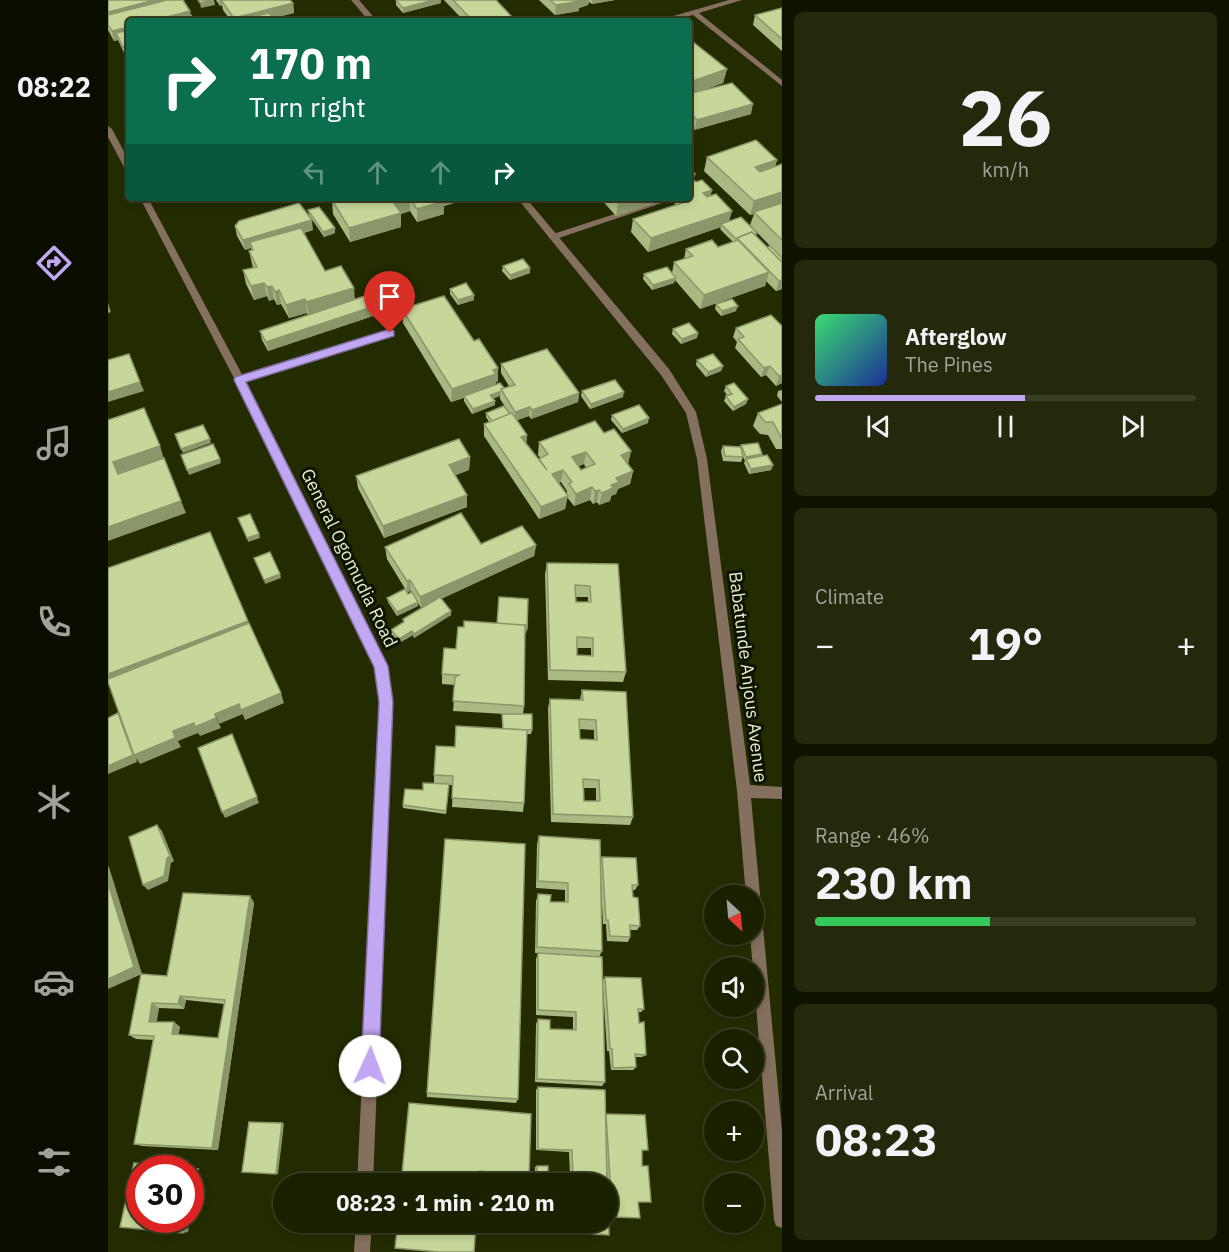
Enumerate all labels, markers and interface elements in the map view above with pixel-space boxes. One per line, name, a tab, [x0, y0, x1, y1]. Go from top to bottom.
text: 170 m	[249, 36, 372, 91]
icon: right	[150, 42, 228, 120]
text: 26	[959, 66, 1052, 167]
text: 08:22	[17, 69, 91, 104]
text: Turn right	[249, 89, 366, 124]
icon: left	[298, 156, 331, 189]
icon: ahead	[361, 156, 394, 189]
icon: ahead	[424, 156, 457, 189]
icon: right	[487, 156, 520, 189]
text: km/h	[982, 156, 1029, 183]
icon: directions	[33, 242, 75, 284]
pin	[364, 271, 415, 333]
icon: arrive	[373, 280, 406, 313]
text: Afterglow	[905, 322, 1007, 351]
text: The Pines	[905, 351, 993, 378]
icon: previous	[862, 410, 895, 443]
icon: pause	[989, 410, 1022, 443]
icon: next	[1116, 410, 1149, 443]
icon: music	[33, 422, 75, 464]
street label: General Ogomudia Road	[296, 465, 403, 651]
street label: Babatunde Anjous Avenue	[724, 570, 773, 784]
text: Climate	[815, 583, 884, 610]
icon: phone	[33, 601, 75, 643]
text: 19°	[968, 614, 1043, 672]
text: −	[815, 623, 835, 666]
text: +	[1176, 623, 1196, 666]
icon: climate	[33, 781, 75, 823]
text: Range · 46%	[815, 822, 930, 849]
text: 230 km	[815, 853, 973, 911]
north arrow	[704, 885, 764, 945]
map controls	[704, 885, 764, 1233]
button: sound	[704, 957, 764, 1017]
icon: car	[33, 961, 75, 1003]
button: search	[704, 1029, 764, 1089]
position arrow	[338, 1034, 402, 1098]
text: Arrival	[815, 1079, 873, 1106]
button: +	[704, 1101, 764, 1161]
text: 08:23	[815, 1110, 938, 1168]
icon: filters	[33, 1141, 75, 1183]
speed limit sign: 30	[126, 1155, 204, 1233]
button: −	[704, 1173, 764, 1233]
text: 08:23 · 1 min · 210 m	[336, 1188, 555, 1217]

